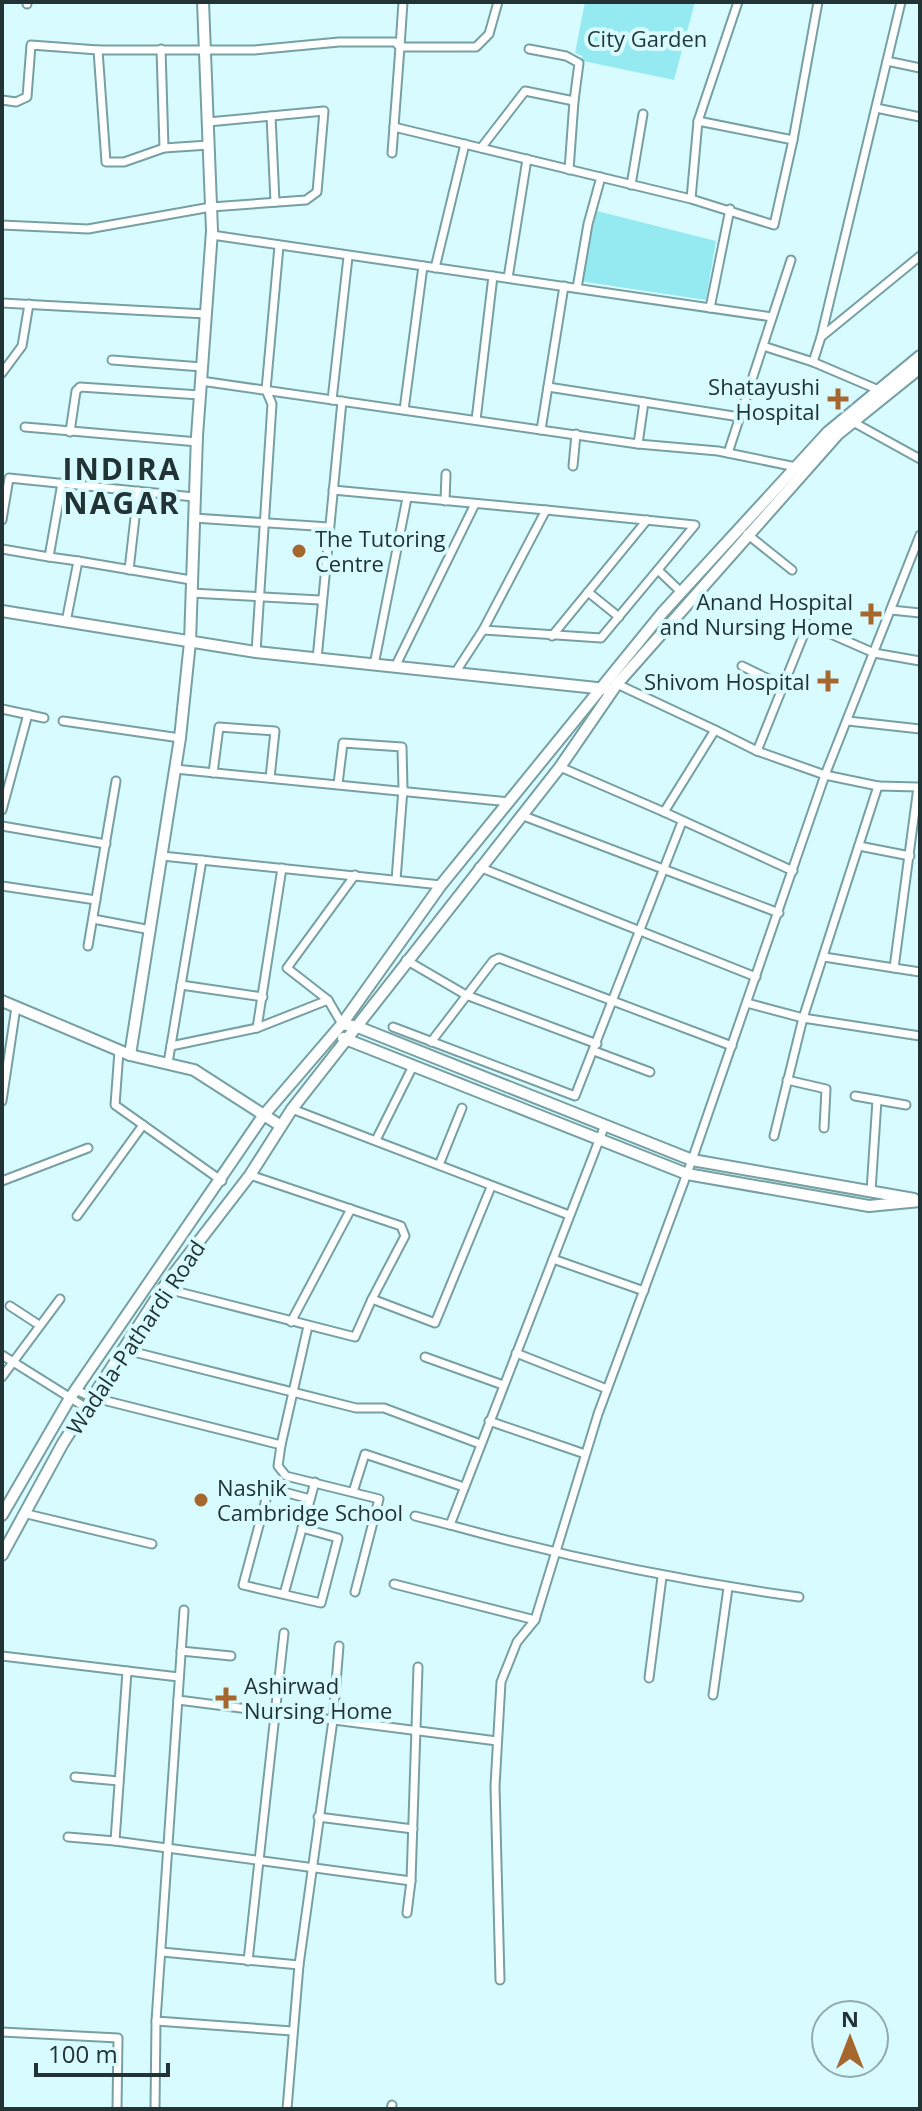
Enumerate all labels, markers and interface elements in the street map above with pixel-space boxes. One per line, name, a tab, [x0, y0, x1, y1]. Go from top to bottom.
park label: City Garden	[587, 23, 707, 53]
place label: Shatayushi Hospital	[708, 371, 820, 426]
marker: Shatayushi Hospital	[827, 388, 849, 410]
district label: INDIRA NAGAR	[63, 448, 181, 523]
place label: The Tutoring Centre	[315, 523, 445, 578]
marker: The Tutoring Centre	[290, 542, 308, 560]
place label: Anand Hospital and Nursing Home	[660, 586, 853, 641]
marker: Anand Hospital and Nursing Home	[860, 603, 882, 625]
place label: Shivom Hospital	[644, 666, 810, 696]
marker: Shivom Hospital	[817, 670, 839, 692]
street label: Wadala-Pathardi Road	[59, 1234, 211, 1440]
place label: Nashik Cambridge School	[217, 1472, 403, 1527]
marker: Nashik Cambridge School	[192, 1491, 210, 1509]
place label: Ashirwad Nursing Home	[244, 1670, 392, 1725]
marker: Ashirwad Nursing Home	[215, 1687, 237, 1709]
north arrow	[810, 1999, 890, 2079]
text: N	[841, 2003, 859, 2033]
scale bar	[36, 2027, 168, 2077]
text: 100 m	[48, 2037, 118, 2070]

